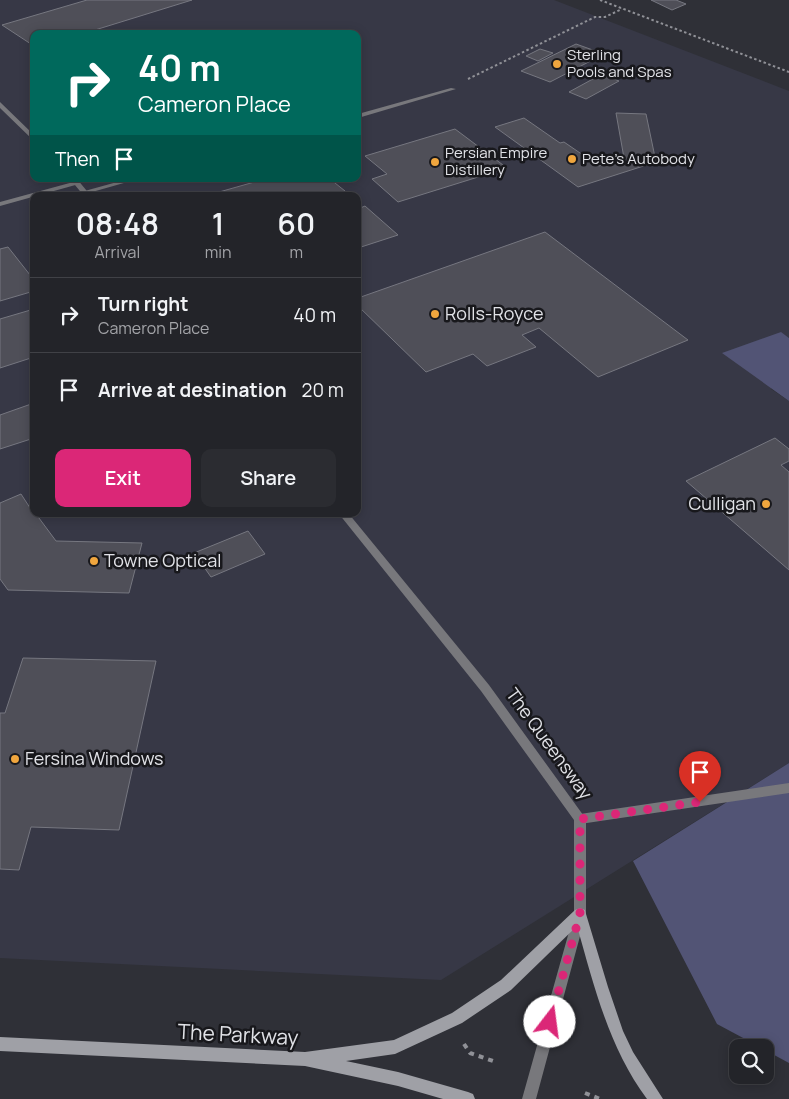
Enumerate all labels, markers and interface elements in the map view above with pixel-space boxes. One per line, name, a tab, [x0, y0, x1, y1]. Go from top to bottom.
text: 40 m	[138, 44, 221, 92]
place label: Sterling Pools and Spas	[567, 44, 672, 82]
icon: right	[55, 50, 120, 115]
marker: Sterling Pools and Spas	[551, 58, 563, 70]
text: Cameron Place	[138, 89, 291, 119]
place label: Persian Empire Distillery	[445, 142, 547, 180]
icon: arrive	[110, 145, 138, 173]
text: Then	[55, 146, 100, 172]
place label: Pete's Autobody	[582, 148, 695, 169]
marker: Pete's Autobody	[566, 153, 578, 165]
marker: Persian Empire Distillery	[429, 156, 441, 168]
text: 08:48	[76, 203, 159, 244]
text: 1	[212, 203, 225, 244]
text: 60	[277, 203, 315, 244]
text: Arrival	[95, 241, 140, 263]
text: min	[205, 241, 232, 263]
text: m	[289, 241, 303, 263]
text: Turn right	[98, 291, 188, 317]
icon: right	[55, 301, 83, 329]
place label: Rolls-Royce	[445, 301, 543, 325]
text: 40 m	[293, 302, 336, 328]
marker: Rolls-Royce	[429, 308, 441, 320]
text: Cameron Place	[98, 317, 209, 339]
icon: arrive	[55, 376, 83, 404]
text: Arrive at destination	[98, 377, 287, 403]
text: 20 m	[302, 377, 344, 403]
button: Exit	[55, 449, 191, 507]
button: Share	[201, 449, 336, 507]
place label: Culligan	[688, 491, 756, 515]
marker: Culligan	[760, 498, 772, 510]
place label: Towne Optical	[104, 548, 221, 572]
marker: Towne Optical	[88, 555, 100, 567]
street label: The Queensway	[501, 683, 599, 804]
place label: Fersina Windows	[25, 746, 164, 770]
pin	[679, 751, 721, 802]
marker: Fersina Windows	[9, 753, 21, 765]
icon: arrive	[686, 758, 714, 786]
position arrow	[523, 995, 575, 1047]
street label: The Parkway	[177, 1017, 299, 1051]
map controls	[729, 1039, 774, 1084]
button: search	[729, 1039, 774, 1084]

